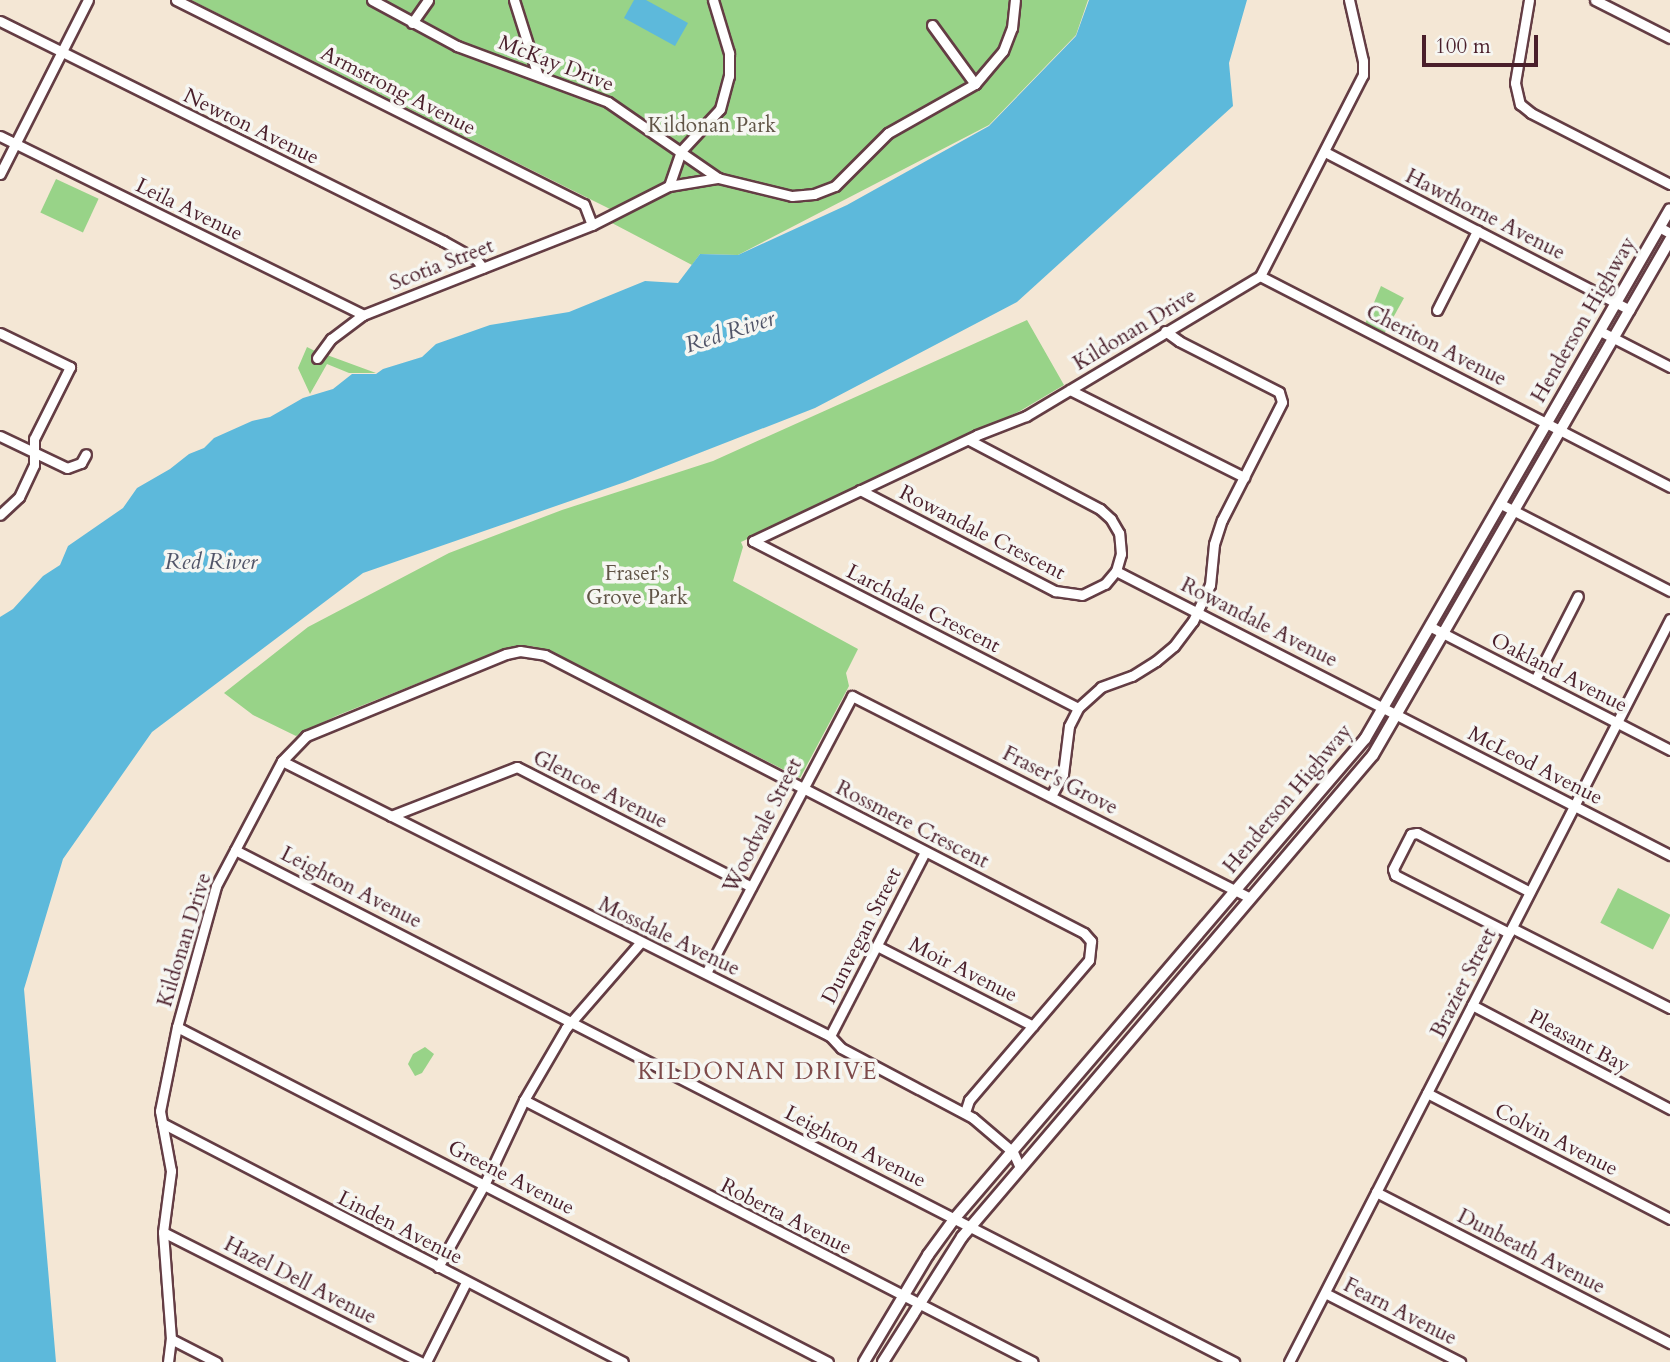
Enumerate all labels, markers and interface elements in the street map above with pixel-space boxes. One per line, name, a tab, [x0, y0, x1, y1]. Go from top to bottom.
scale bar	[1425, 21, 1540, 65]
street label: McKay Drive	[495, 30, 617, 98]
text: 100 m	[1435, 32, 1491, 61]
street label: Armstrong Avenue	[316, 41, 480, 141]
street label: Newton Avenue	[179, 83, 323, 171]
park label: Kildonan Park	[648, 113, 776, 139]
street label: Hawthorne Avenue	[1401, 164, 1569, 266]
street label: Leila Avenue	[131, 173, 247, 247]
street label: Henderson Highway	[1526, 233, 1642, 407]
street label: Scotia Street	[386, 234, 498, 296]
street label: Kildonan Drive	[1069, 283, 1201, 377]
street label: Cheriton Avenue	[1362, 300, 1510, 392]
water label: Red River	[682, 305, 778, 359]
street label: Rowandale Crescent	[895, 480, 1069, 586]
water label: Red River	[165, 548, 257, 576]
street label: Larchdale Crescent	[842, 559, 1004, 659]
park label: Fraser's Grove Park	[586, 561, 688, 611]
street label: Rowandale Avenue	[1176, 573, 1342, 673]
street label: Oakland Avenue	[1487, 628, 1631, 718]
street label: Henderson Highway	[1218, 719, 1358, 879]
street label: McLeod Avenue	[1463, 721, 1607, 811]
street label: Fraser's Grove	[998, 741, 1122, 821]
street label: Glencoe Avenue	[529, 745, 671, 835]
street label: Woodvale Street	[718, 754, 808, 898]
street label: Rossmere Crescent	[831, 776, 993, 874]
street label: Leighton Avenue	[276, 842, 426, 934]
street label: Dunvegan Street	[817, 864, 907, 1008]
street label: Kildonan Drive	[153, 870, 217, 1010]
street label: Mossdale Avenue	[594, 892, 744, 982]
street label: Brazier Street	[1426, 924, 1502, 1042]
street label: Moir Avenue	[905, 932, 1021, 1008]
street label: Pleasant Bay	[1524, 1005, 1634, 1079]
district label: KILDONAN DRIVE	[639, 1058, 877, 1086]
street label: Colvin Avenue	[1490, 1098, 1622, 1182]
street label: Leighton Avenue	[780, 1101, 930, 1193]
street label: Greene Avenue	[444, 1135, 578, 1221]
street label: Roberta Avenue	[716, 1173, 856, 1261]
street label: Linden Avenue	[333, 1186, 467, 1270]
street label: Dunbeath Avenue	[1453, 1204, 1609, 1300]
street label: Hazel Dell Avenue	[220, 1232, 380, 1330]
street label: Fearn Avenue	[1339, 1273, 1461, 1351]

